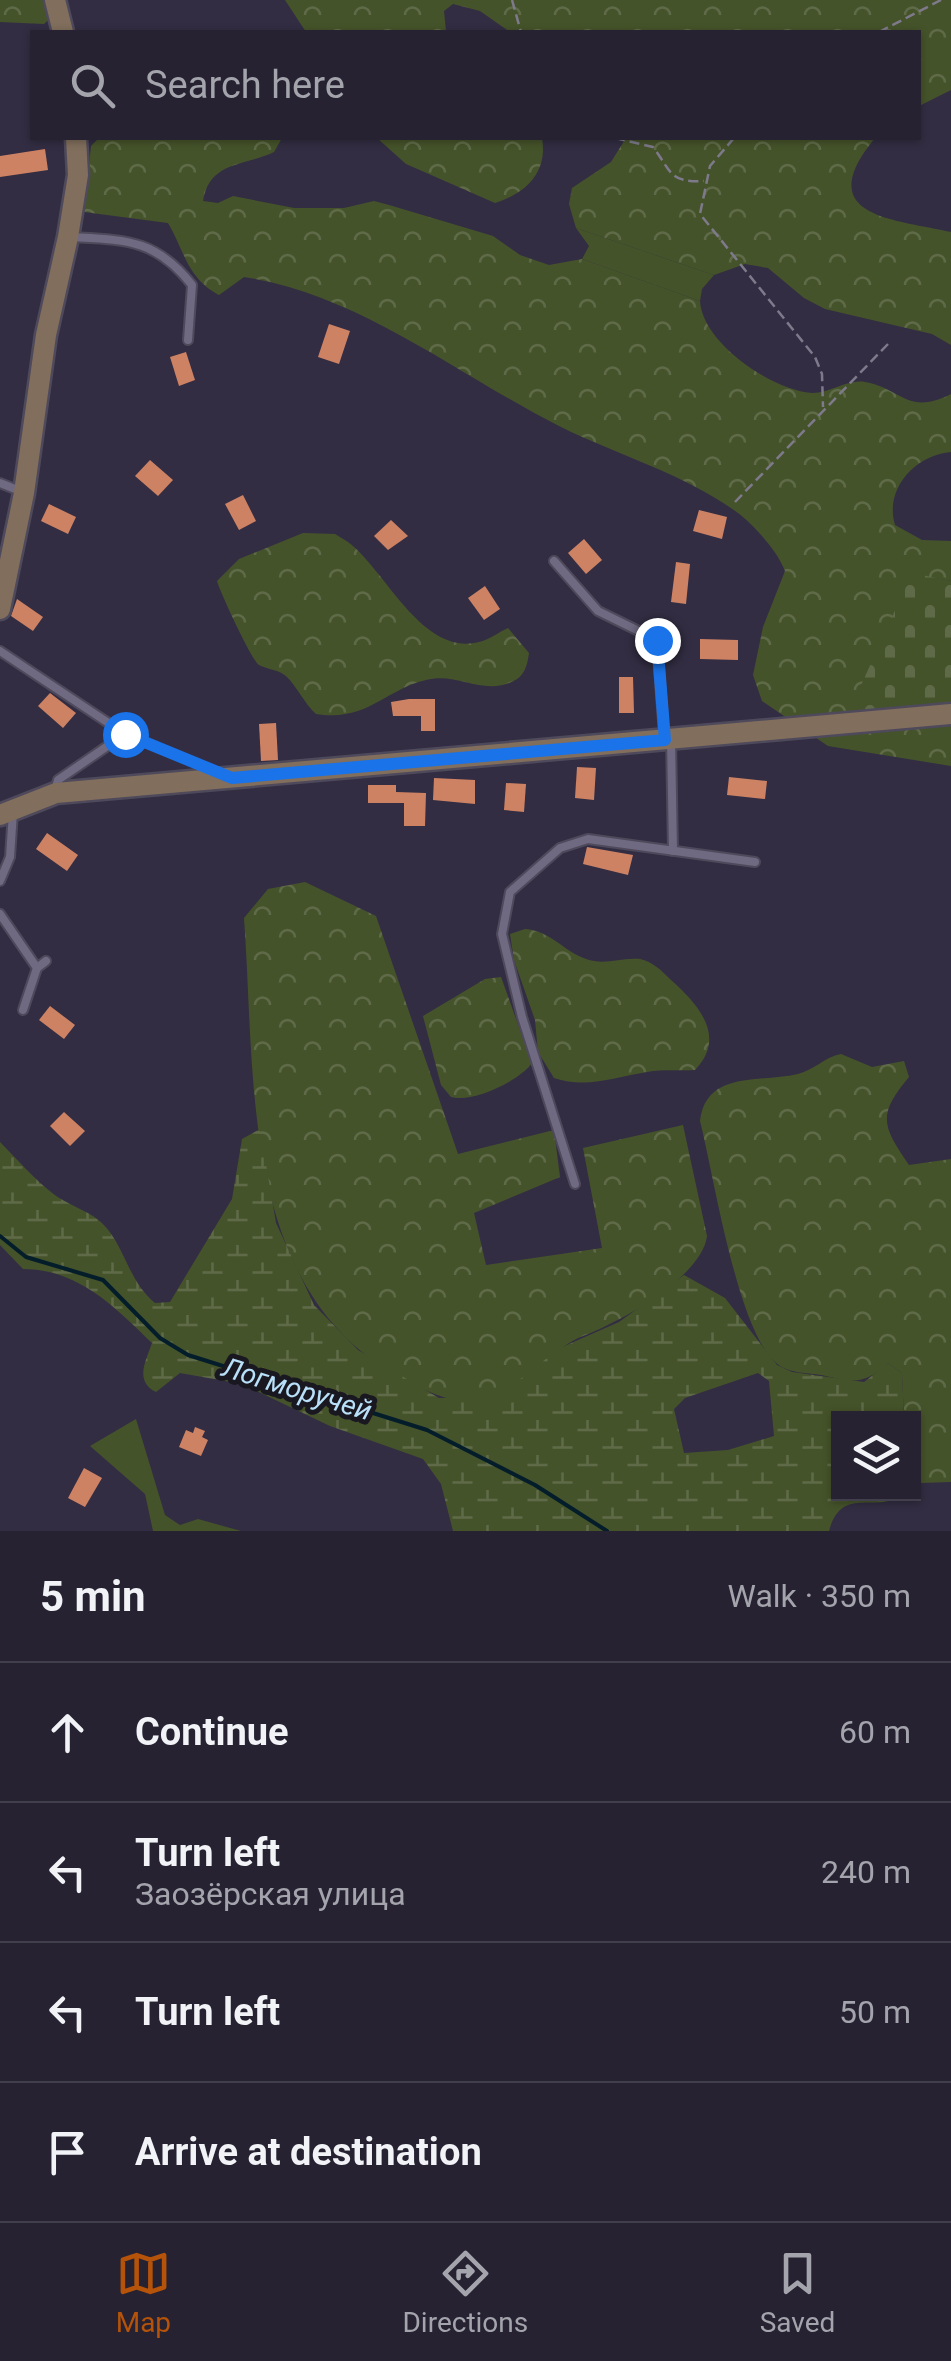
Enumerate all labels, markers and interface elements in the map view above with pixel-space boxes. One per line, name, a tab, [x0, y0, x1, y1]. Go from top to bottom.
search box	[30, 30, 921, 140]
icon: search	[65, 58, 120, 113]
text: Search here	[145, 63, 345, 107]
route end	[635, 618, 681, 664]
route start	[103, 712, 149, 758]
water label: Логморучей	[217, 1350, 376, 1427]
map controls	[831, 1411, 921, 1501]
button: layers	[831, 1411, 921, 1501]
text: 5 min	[40, 1572, 146, 1621]
text: Walk · 350 m	[728, 1577, 911, 1615]
icon: ahead	[40, 1705, 95, 1760]
text: Continue	[135, 1710, 289, 1754]
text: 60 m	[839, 1713, 911, 1751]
text: Turn left	[135, 1831, 280, 1875]
icon: left	[40, 1845, 95, 1900]
text: 240 m	[821, 1853, 911, 1891]
text: Заозёрская улица	[135, 1875, 406, 1913]
icon: left	[40, 1985, 95, 2040]
text: Turn left	[135, 1990, 280, 2034]
text: 50 m	[839, 1993, 911, 2031]
icon: arrive	[40, 2125, 95, 2180]
text: Arrive at destination	[135, 2130, 482, 2174]
tab: Map	[116, 2246, 171, 2339]
tab: Directions	[402, 2246, 528, 2339]
tab: Saved	[760, 2246, 835, 2339]

